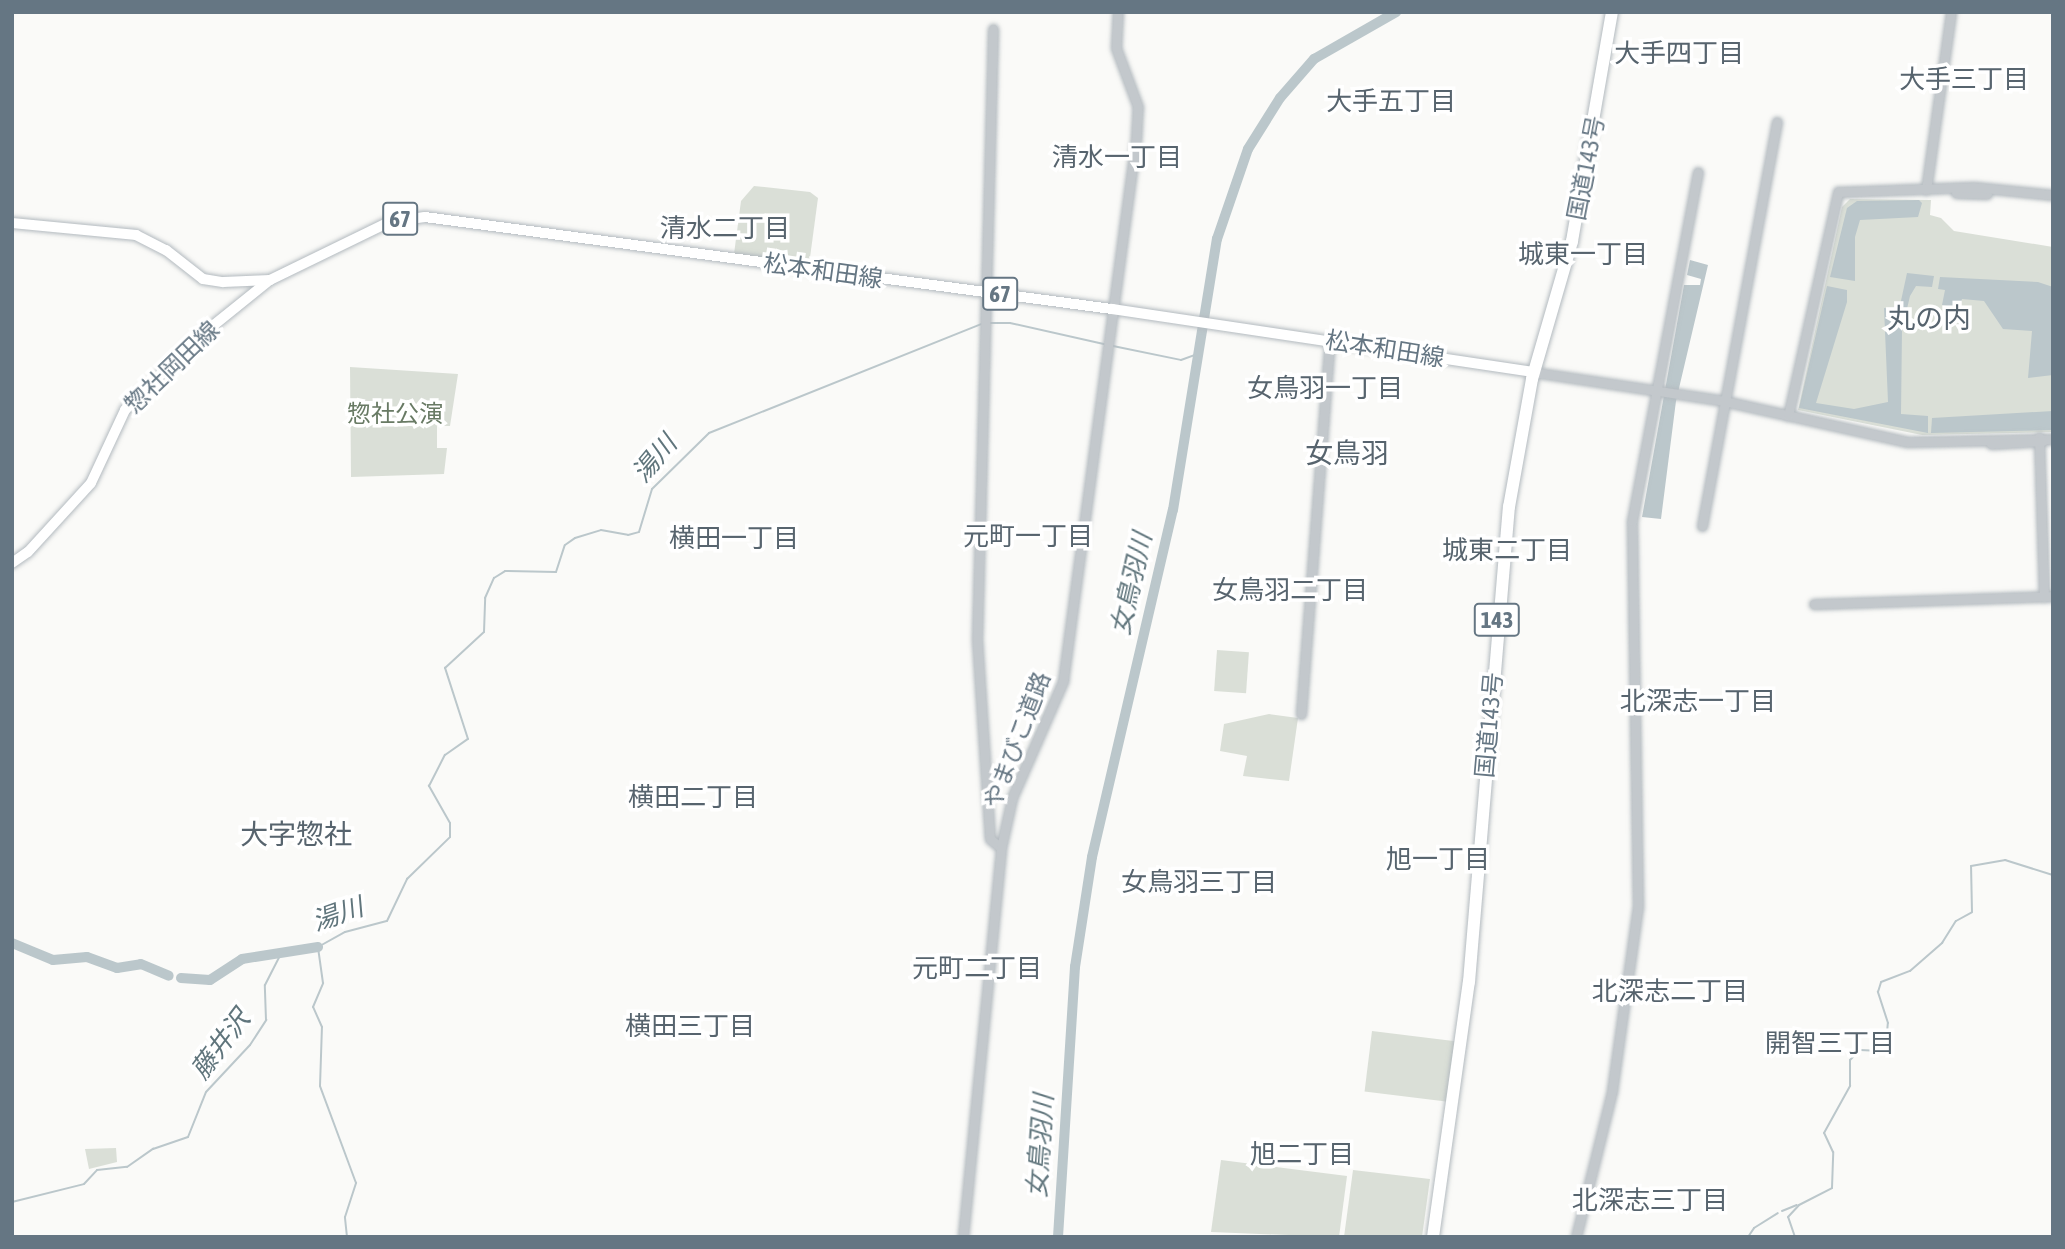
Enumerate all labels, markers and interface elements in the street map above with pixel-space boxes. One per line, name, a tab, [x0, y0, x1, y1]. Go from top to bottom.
district label: 大手四丁目	[1614, 38, 1744, 70]
district label: 大手三丁目	[1899, 64, 2029, 96]
district label: 大手五丁目	[1326, 86, 1456, 118]
street label: 国道143号	[1562, 113, 1610, 223]
district label: 清水一丁目	[1052, 142, 1182, 174]
road number: 67	[381, 200, 419, 238]
district label: 清水二丁目	[660, 213, 790, 245]
district label: 城東一丁目	[1518, 239, 1648, 271]
street label: 松本和田線	[762, 248, 884, 294]
road number: 67	[981, 274, 1019, 314]
district label: 丸の内	[1887, 301, 1971, 335]
street label: 惣社岡田線	[119, 315, 225, 419]
street label: 松本和田線	[1323, 325, 1447, 373]
district label: 女鳥羽一丁目	[1247, 373, 1403, 405]
park label: 惣社公演	[347, 400, 443, 428]
water label: 湯川	[626, 429, 684, 489]
district label: 女鳥羽	[1305, 436, 1389, 470]
district label: 元町一丁目	[963, 521, 1093, 553]
district label: 横田一丁目	[669, 523, 799, 555]
water label: 女鳥羽川	[1105, 530, 1159, 638]
district label: 城東二丁目	[1442, 535, 1572, 567]
district label: 女鳥羽二丁目	[1212, 575, 1368, 607]
road number: 143	[1472, 600, 1522, 640]
street label: やまびこ道路	[978, 668, 1056, 812]
street label: 国道143号	[1470, 671, 1508, 779]
district label: 北深志一丁目	[1620, 686, 1776, 718]
district label: 横田二丁目	[628, 782, 758, 814]
district label: 大字惣社	[240, 817, 352, 851]
district label: 旭一丁目	[1386, 844, 1490, 876]
district label: 女鳥羽三丁目	[1121, 867, 1277, 899]
water label: 湯川	[308, 892, 368, 938]
district label: 元町二丁目	[912, 953, 1042, 985]
district label: 北深志二丁目	[1592, 976, 1748, 1008]
water label: 藤井沢	[185, 1004, 257, 1086]
district label: 横田三丁目	[625, 1011, 755, 1043]
district label: 開智三丁目	[1765, 1028, 1895, 1060]
water label: 女鳥羽川	[1022, 1093, 1060, 1199]
district label: 旭二丁目	[1250, 1139, 1354, 1171]
district label: 北深志三丁目	[1572, 1185, 1728, 1217]

